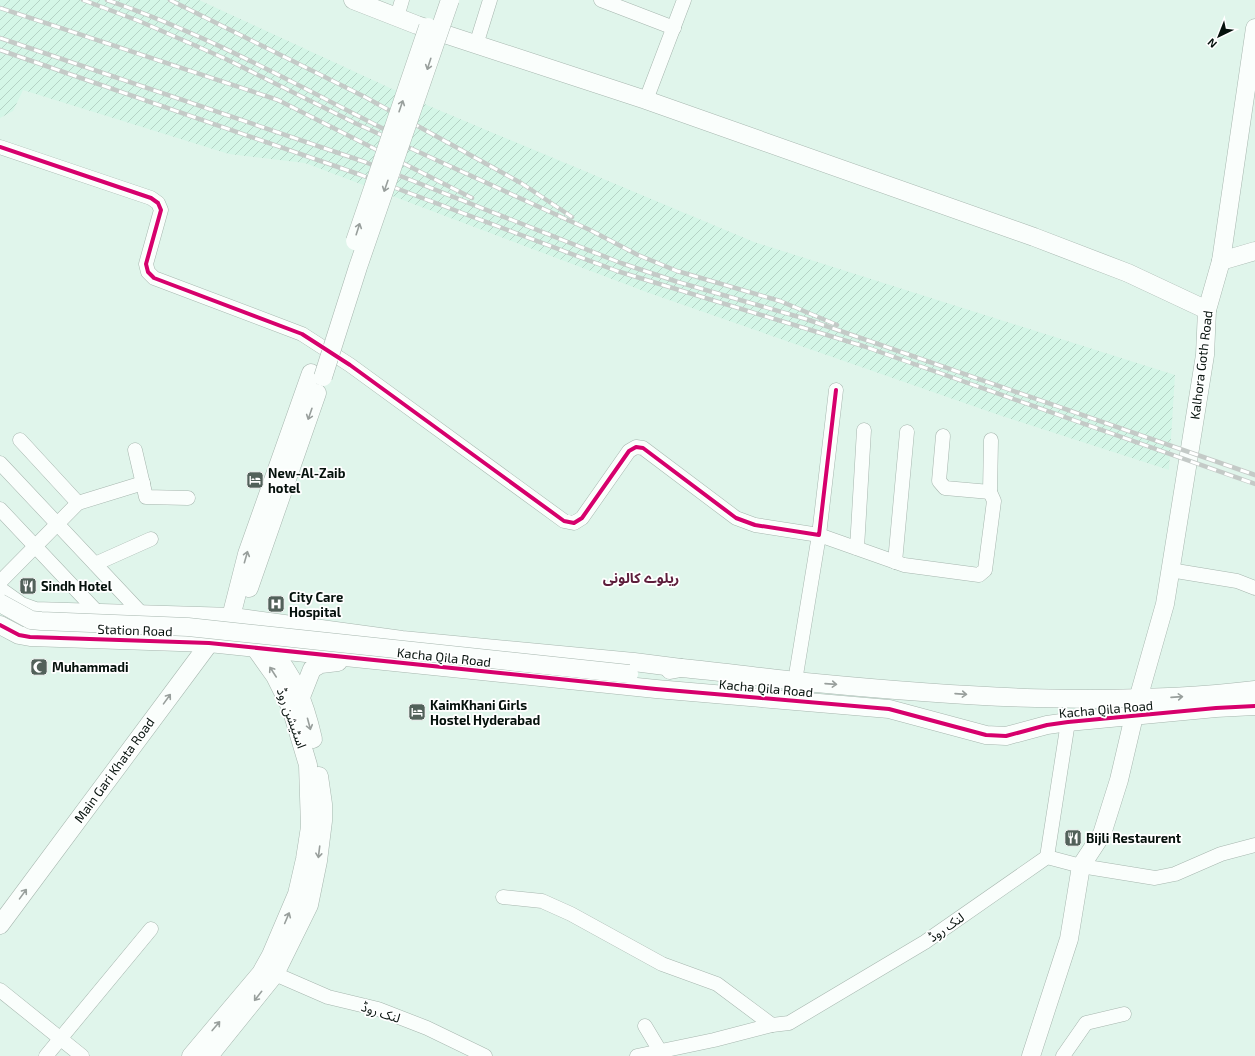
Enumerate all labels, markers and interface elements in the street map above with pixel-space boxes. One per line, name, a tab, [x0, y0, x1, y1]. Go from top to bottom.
north arrow	[1199, 16, 1239, 56]
text: N	[1204, 36, 1219, 51]
one-way arrow	[425, 57, 432, 70]
one-way arrow	[397, 101, 405, 113]
one-way arrow	[382, 180, 390, 192]
one-way arrow	[355, 223, 362, 236]
street label: Kalhora Goth Road	[1186, 310, 1216, 420]
one-way arrow	[306, 408, 313, 421]
place label: New-Al-Zaib hotel	[268, 465, 346, 496]
hotel icon: New-Al-Zaib hotel	[245, 470, 265, 490]
one-way arrow	[243, 551, 250, 564]
district label: ریلوے کالونی	[603, 569, 679, 587]
restaurant icon: Sindh Hotel	[18, 576, 38, 596]
place label: Sindh Hotel	[41, 578, 113, 594]
place label: City Care Hospital	[289, 589, 343, 620]
hospital icon: City Care Hospital	[266, 594, 286, 614]
street label: Station Road	[97, 621, 173, 639]
street label: Kacha Qila Road	[396, 644, 492, 670]
mosque icon: Muhammadi	[29, 657, 49, 677]
place label: Muhammadi	[52, 659, 129, 675]
one-way arrow	[269, 667, 277, 678]
street label: Kacha Qila Road	[718, 676, 814, 700]
one-way arrow	[824, 681, 837, 688]
street label: اسٹیشن روڈ	[273, 686, 310, 751]
one-way arrow	[954, 690, 967, 697]
one-way arrow	[163, 693, 171, 704]
one-way arrow	[1170, 693, 1183, 700]
place label: KaimKhani Girls Hostel Hyderabad	[430, 697, 540, 728]
street label: Kacha Qila Road	[1058, 697, 1154, 721]
hotel icon: KaimKhani Girls Hostel Hyderabad	[407, 702, 427, 722]
street label: Main Gari Khata Road	[70, 714, 158, 826]
one-way arrow	[306, 717, 313, 730]
restaurant icon: Bijli Restaurent	[1063, 828, 1083, 848]
place label: Bijli Restaurent	[1086, 830, 1182, 846]
one-way arrow	[315, 845, 323, 858]
one-way arrow	[19, 888, 27, 899]
street label: لنک روڈ	[925, 909, 967, 945]
one-way arrow	[284, 913, 291, 925]
one-way arrow	[254, 990, 263, 1001]
street label: لنک روڈ	[359, 998, 403, 1026]
one-way arrow	[212, 1021, 221, 1031]

